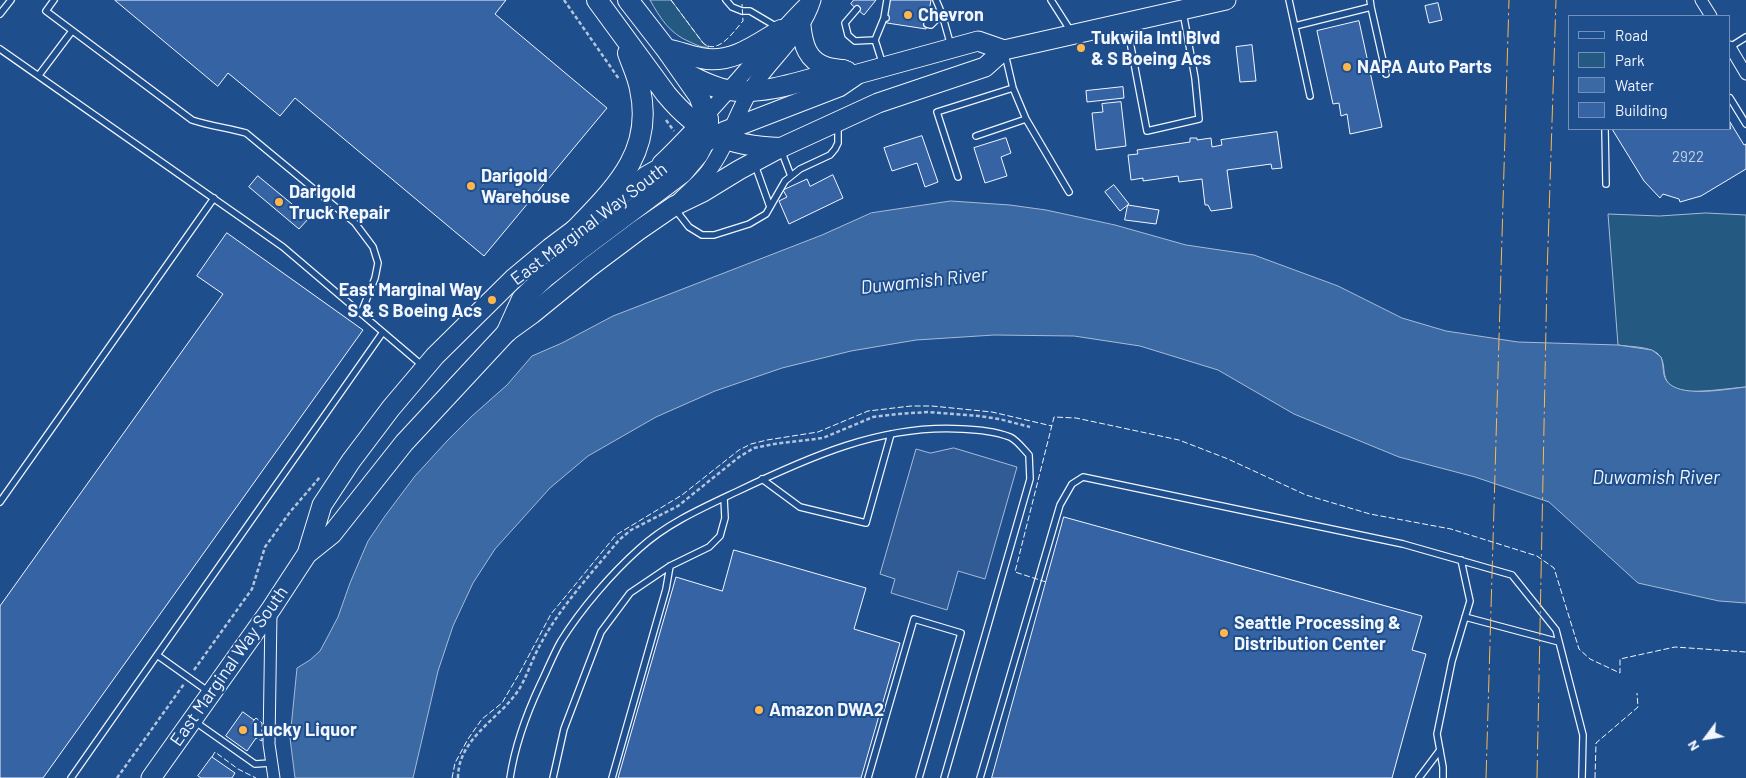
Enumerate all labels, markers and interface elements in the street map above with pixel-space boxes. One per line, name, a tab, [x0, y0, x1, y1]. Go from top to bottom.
place label: Chevron	[918, 4, 984, 26]
marker: Chevron	[902, 9, 914, 21]
legend	[1568, 15, 1731, 130]
text: Road	[1615, 26, 1648, 44]
place label: Tukwila Intl Blvd & S Boeing Acs	[1091, 27, 1220, 70]
marker: Tukwila Intl Blvd & S Boeing Acs	[1075, 42, 1087, 54]
text: Park	[1615, 51, 1644, 69]
place label: NAPA Auto Parts	[1357, 56, 1492, 78]
marker: NAPA Auto Parts	[1341, 61, 1353, 73]
text: Water	[1615, 76, 1654, 94]
text: Building	[1615, 101, 1668, 119]
house number: 2922	[1672, 148, 1704, 166]
street label: East Marginal Way South	[507, 158, 671, 290]
place label: Darigold Warehouse	[481, 165, 570, 208]
marker: Darigold Warehouse	[465, 180, 477, 192]
place label: Darigold Truck Repair	[289, 181, 390, 223]
marker: Darigold Truck Repair	[273, 196, 285, 208]
water label: Duwamish River	[859, 263, 989, 299]
place label: East Marginal Way S & S Boeing Acs	[339, 279, 482, 322]
marker: East Marginal Way S & S Boeing Acs	[486, 294, 498, 306]
water label: Duwamish River	[1592, 467, 1720, 489]
street label: East Marginal Way South	[166, 582, 292, 750]
place label: Seattle Processing & Distribution Center	[1234, 612, 1401, 654]
marker: Seattle Processing & Distribution Center	[1218, 627, 1230, 639]
place label: Amazon DWA2	[769, 699, 884, 721]
marker: Amazon DWA2	[753, 704, 765, 716]
north arrow	[1681, 713, 1731, 763]
place label: Lucky Liquor	[253, 719, 357, 741]
marker: Lucky Liquor	[237, 724, 249, 736]
text: N	[1683, 738, 1702, 754]

